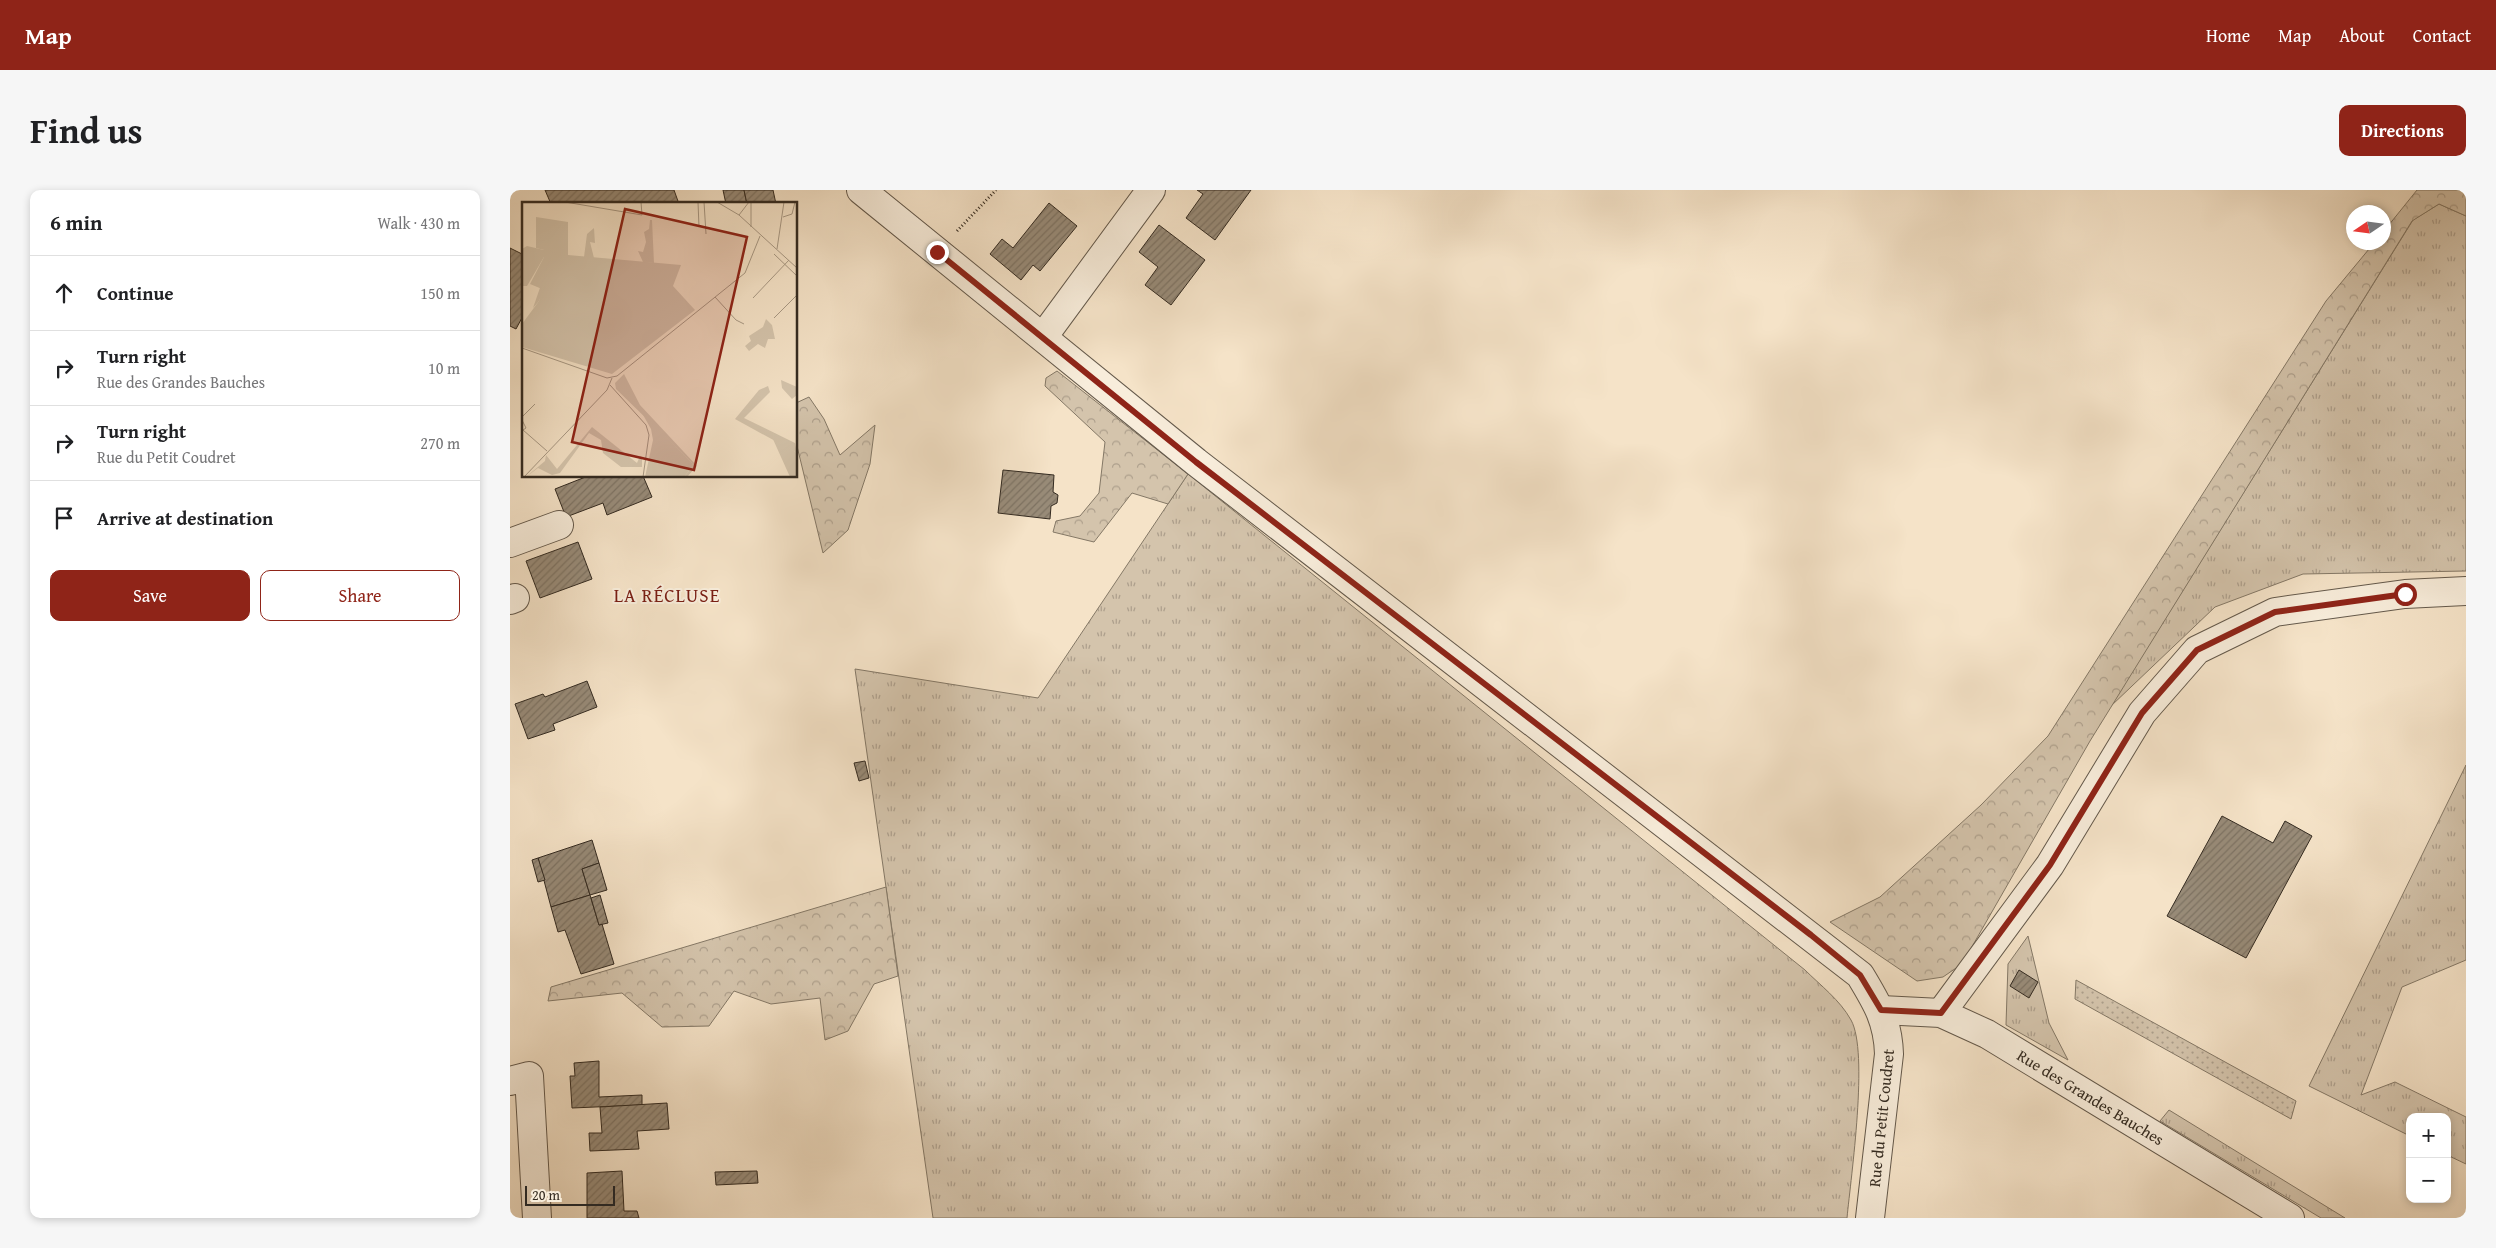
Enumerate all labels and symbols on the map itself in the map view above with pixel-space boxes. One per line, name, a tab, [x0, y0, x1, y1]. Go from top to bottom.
inset map	[522, 202, 798, 478]
north arrow	[2346, 205, 2391, 250]
route end	[926, 241, 949, 264]
district label: LA RÉCLUSE	[614, 581, 720, 609]
route start	[2394, 583, 2417, 606]
street label: Rue des Grandes Bauches	[2013, 1043, 2169, 1151]
street label: Rue du Petit Coudret	[1862, 1047, 1900, 1188]
scale bar	[525, 1183, 615, 1206]

